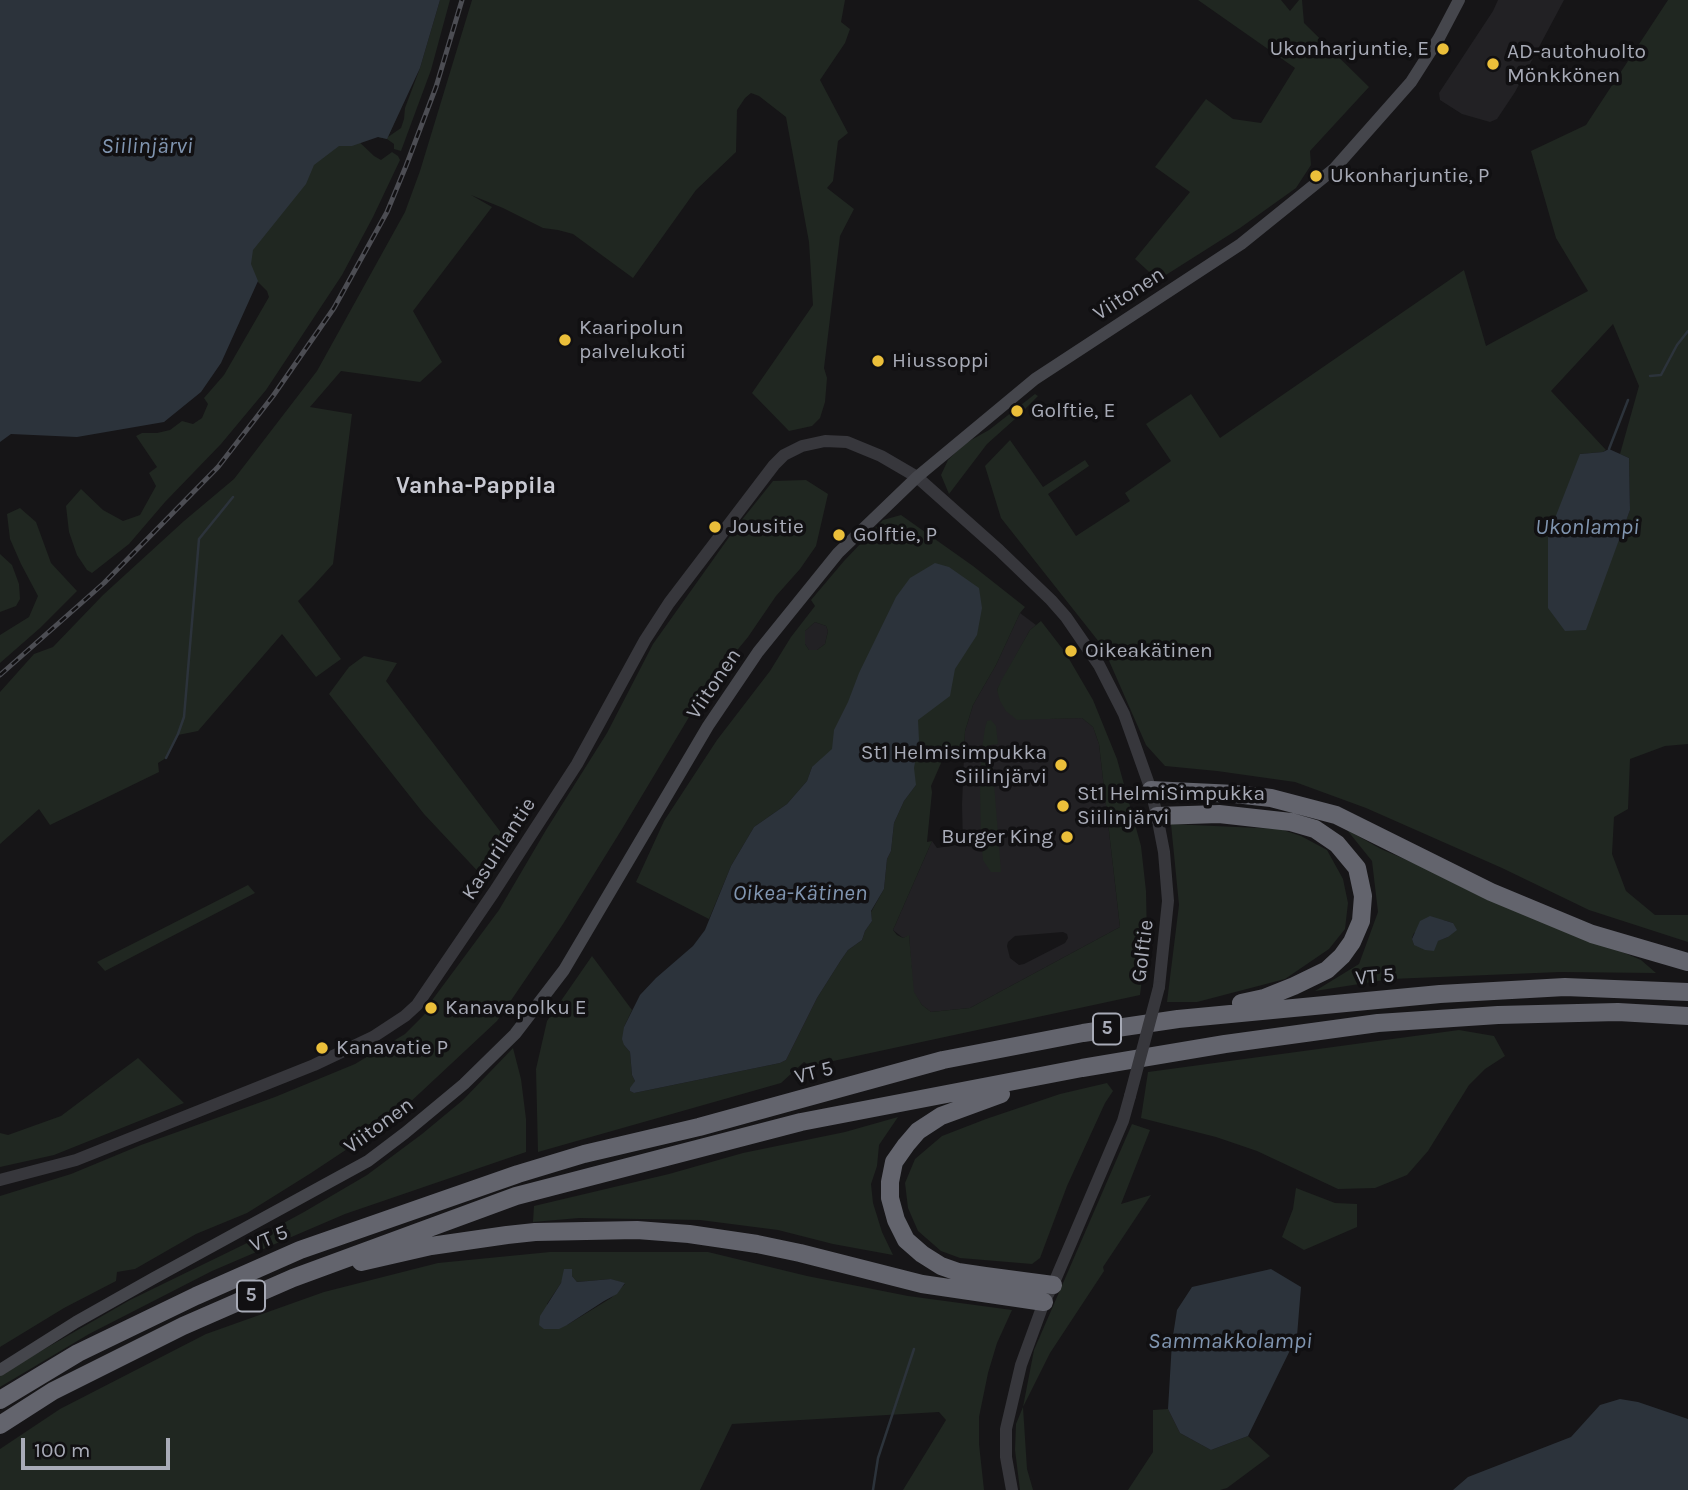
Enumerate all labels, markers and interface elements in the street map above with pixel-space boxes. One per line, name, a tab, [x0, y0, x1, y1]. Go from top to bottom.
place label: Ukonharjuntie, E	[1269, 36, 1429, 62]
place label: AD-autohuolto Mönkkönen	[1507, 39, 1646, 89]
marker: Ukonharjuntie, E	[1435, 41, 1451, 57]
marker: AD-autohuolto Mönkkönen	[1485, 56, 1501, 72]
water label: Siilinjärvi	[101, 132, 193, 160]
place label: Ukonharjuntie, P	[1330, 163, 1489, 189]
marker: Ukonharjuntie, P	[1308, 168, 1324, 184]
street label: Viitonen	[1089, 262, 1169, 326]
place label: Kaaripolun palvelukoti	[579, 315, 686, 365]
marker: Kaaripolun palvelukoti	[557, 332, 573, 348]
place label: Hiussoppi	[892, 348, 989, 374]
marker: Hiussoppi	[870, 353, 886, 369]
place label: Golftie, E	[1031, 398, 1115, 424]
marker: Golftie, E	[1009, 403, 1025, 419]
district label: Vanha-Pappila	[396, 472, 556, 500]
water label: Ukonlampi	[1535, 513, 1639, 541]
place label: Jousitie	[729, 514, 804, 540]
marker: Jousitie	[707, 519, 723, 535]
place label: Golftie, P	[853, 522, 937, 548]
marker: Golftie, P	[831, 527, 847, 543]
place label: Oikeakätinen	[1085, 638, 1213, 664]
marker: Oikeakätinen	[1063, 643, 1079, 659]
street label: Viitonen	[681, 644, 747, 724]
place label: St1 Helmisimpukka Siilinjärvi	[861, 740, 1047, 790]
marker: St1 Helmisimpukka Siilinjärvi	[1053, 757, 1069, 773]
place label: St1 HelmiSimpukka Siilinjärvi	[1077, 781, 1265, 831]
street label: Kasurilantie	[457, 793, 541, 905]
marker: St1 HelmiSimpukka Siilinjärvi	[1055, 798, 1071, 814]
place label: Burger King	[941, 824, 1053, 850]
marker: Burger King	[1059, 829, 1075, 845]
water label: Oikea-Kätinen	[733, 879, 867, 907]
street label: Golftie	[1127, 918, 1159, 984]
street label: VT 5	[1354, 963, 1396, 991]
place label: Kanavapolku E	[445, 995, 587, 1021]
marker: Kanavapolku E	[423, 1000, 439, 1016]
road number: 5	[1093, 1014, 1121, 1044]
place label: Kanavatie P	[336, 1035, 448, 1061]
marker: Kanavatie P	[314, 1040, 330, 1056]
street label: VT 5	[792, 1056, 836, 1090]
street label: Viitonen	[339, 1092, 419, 1160]
street label: VT 5	[246, 1220, 292, 1258]
road number: 5	[237, 1280, 265, 1312]
water label: Sammakkolampi	[1148, 1327, 1312, 1355]
scale bar	[24, 1424, 173, 1468]
text: 100 m	[34, 1438, 91, 1462]

